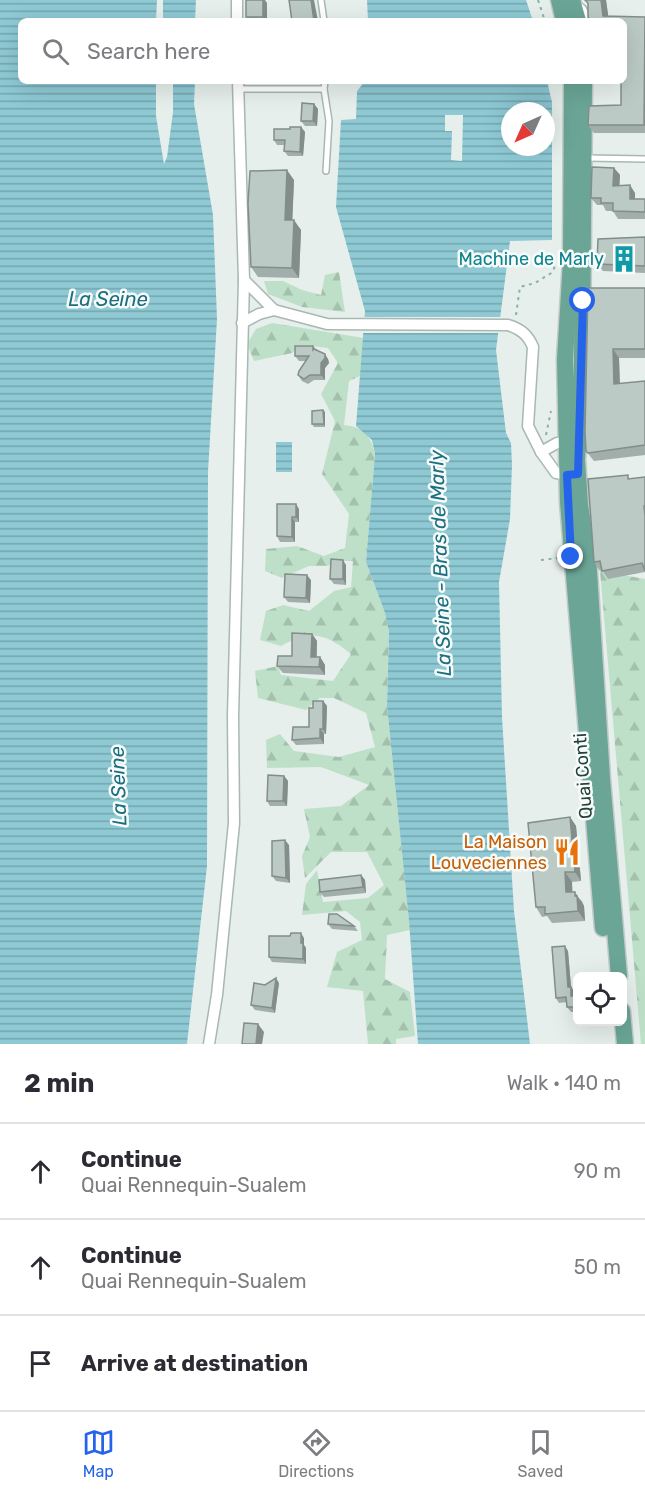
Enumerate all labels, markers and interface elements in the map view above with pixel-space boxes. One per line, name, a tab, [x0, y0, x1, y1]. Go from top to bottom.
search box	[18, 18, 627, 84]
icon: search	[39, 35, 72, 68]
text: Search here	[87, 38, 210, 65]
north arrow	[501, 102, 555, 156]
building icon: Machine de Marly	[609, 244, 639, 274]
place label: Machine de Marly	[459, 248, 604, 270]
water label: La Seine	[68, 287, 148, 311]
route start	[569, 287, 595, 313]
water label: La Seine - Bras de Marly	[424, 448, 456, 677]
route end	[557, 543, 583, 569]
street label: Quai Conti	[569, 732, 597, 820]
water label: La Seine	[105, 746, 131, 826]
place label: La Maison Louveciennes	[431, 831, 547, 874]
restaurant icon: La Maison Louveciennes	[552, 837, 582, 867]
map controls	[573, 972, 627, 1026]
button: locate	[573, 972, 627, 1026]
text: 2 min	[24, 1068, 94, 1099]
text: Walk · 140 m	[507, 1071, 621, 1095]
text: Continue	[81, 1146, 182, 1173]
icon: ahead	[24, 1155, 57, 1188]
text: 90 m	[574, 1159, 621, 1183]
text: Quai Rennequin-Sualem	[81, 1173, 307, 1197]
text: Continue	[81, 1242, 182, 1269]
icon: ahead	[24, 1251, 57, 1284]
text: 50 m	[574, 1255, 621, 1279]
text: Quai Rennequin-Sualem	[81, 1269, 307, 1293]
icon: arrive	[24, 1347, 57, 1380]
text: Arrive at destination	[81, 1350, 308, 1377]
tab: Map	[82, 1426, 115, 1481]
tab: Directions	[278, 1426, 354, 1481]
tab: Saved	[518, 1426, 563, 1481]

